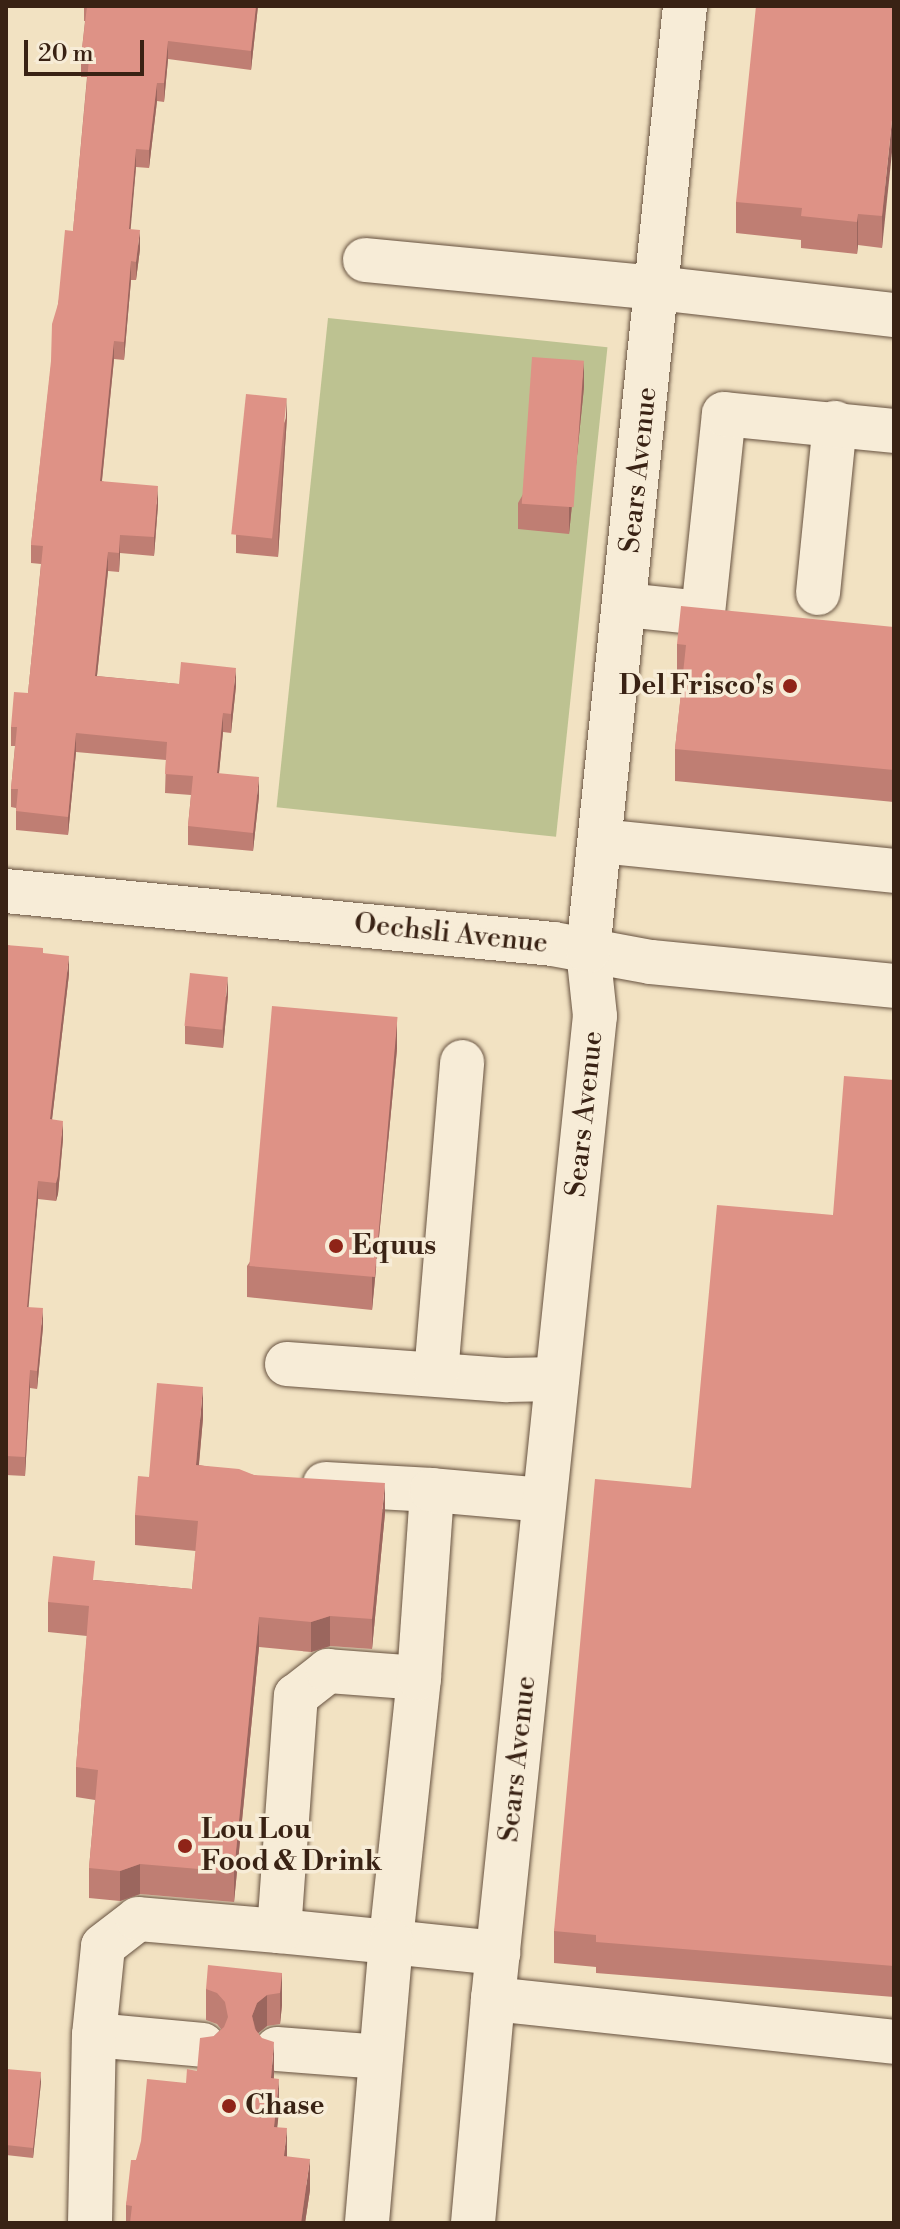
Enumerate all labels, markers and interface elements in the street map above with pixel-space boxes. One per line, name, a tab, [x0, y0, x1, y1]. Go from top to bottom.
scale bar	[28, 24, 148, 74]
text: 20 m	[38, 39, 94, 69]
street label: Sears Avenue	[614, 385, 664, 555]
place label: Del Frisco's	[619, 669, 774, 703]
marker: Del Frisco's	[781, 677, 799, 695]
street label: Oechsli Avenue	[353, 907, 549, 961]
street label: Sears Avenue	[560, 1029, 610, 1199]
place label: Equus	[352, 1229, 436, 1263]
marker: Equus	[327, 1237, 345, 1255]
street label: Sears Avenue	[493, 1674, 543, 1844]
place label: Lou Lou Food & Drink	[201, 1813, 382, 1879]
marker: Lou Lou Food & Drink	[176, 1837, 194, 1855]
place label: Chase	[245, 2089, 324, 2123]
marker: Chase	[220, 2097, 238, 2115]

